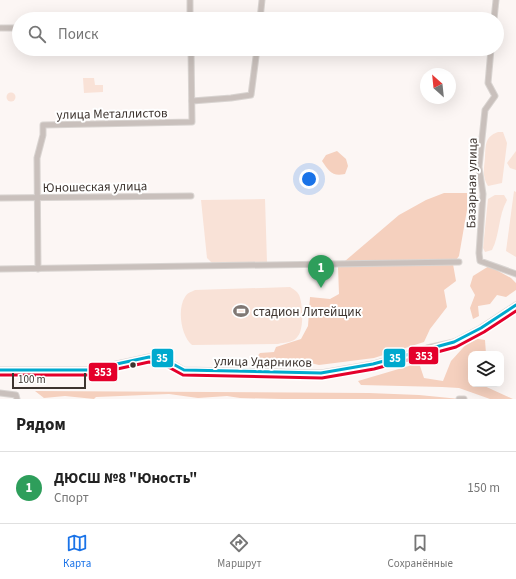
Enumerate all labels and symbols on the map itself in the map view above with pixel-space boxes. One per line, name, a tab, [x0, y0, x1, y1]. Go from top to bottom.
north arrow	[420, 68, 456, 104]
street label: улица Металлистов	[56, 104, 168, 124]
street label: Базарная улица	[462, 137, 482, 229]
your location	[299, 169, 319, 189]
street label: Юношеская улица	[43, 177, 147, 197]
pin: 1	[308, 255, 334, 288]
sports icon: стадион Литейщик	[232, 302, 250, 320]
place label: стадион Литейщик	[253, 303, 362, 321]
line badge: 353	[408, 346, 439, 365]
line badge: 35	[151, 348, 174, 368]
line badge: 35	[383, 348, 406, 368]
text: 353	[415, 349, 433, 364]
text: 35	[156, 351, 168, 366]
text: 35	[389, 351, 401, 366]
street label: улица Ударников	[214, 352, 312, 372]
unlabelled marker	[128, 360, 138, 370]
line badge: 353	[88, 362, 118, 382]
text: 353	[94, 365, 112, 380]
scale bar	[12, 371, 86, 390]

